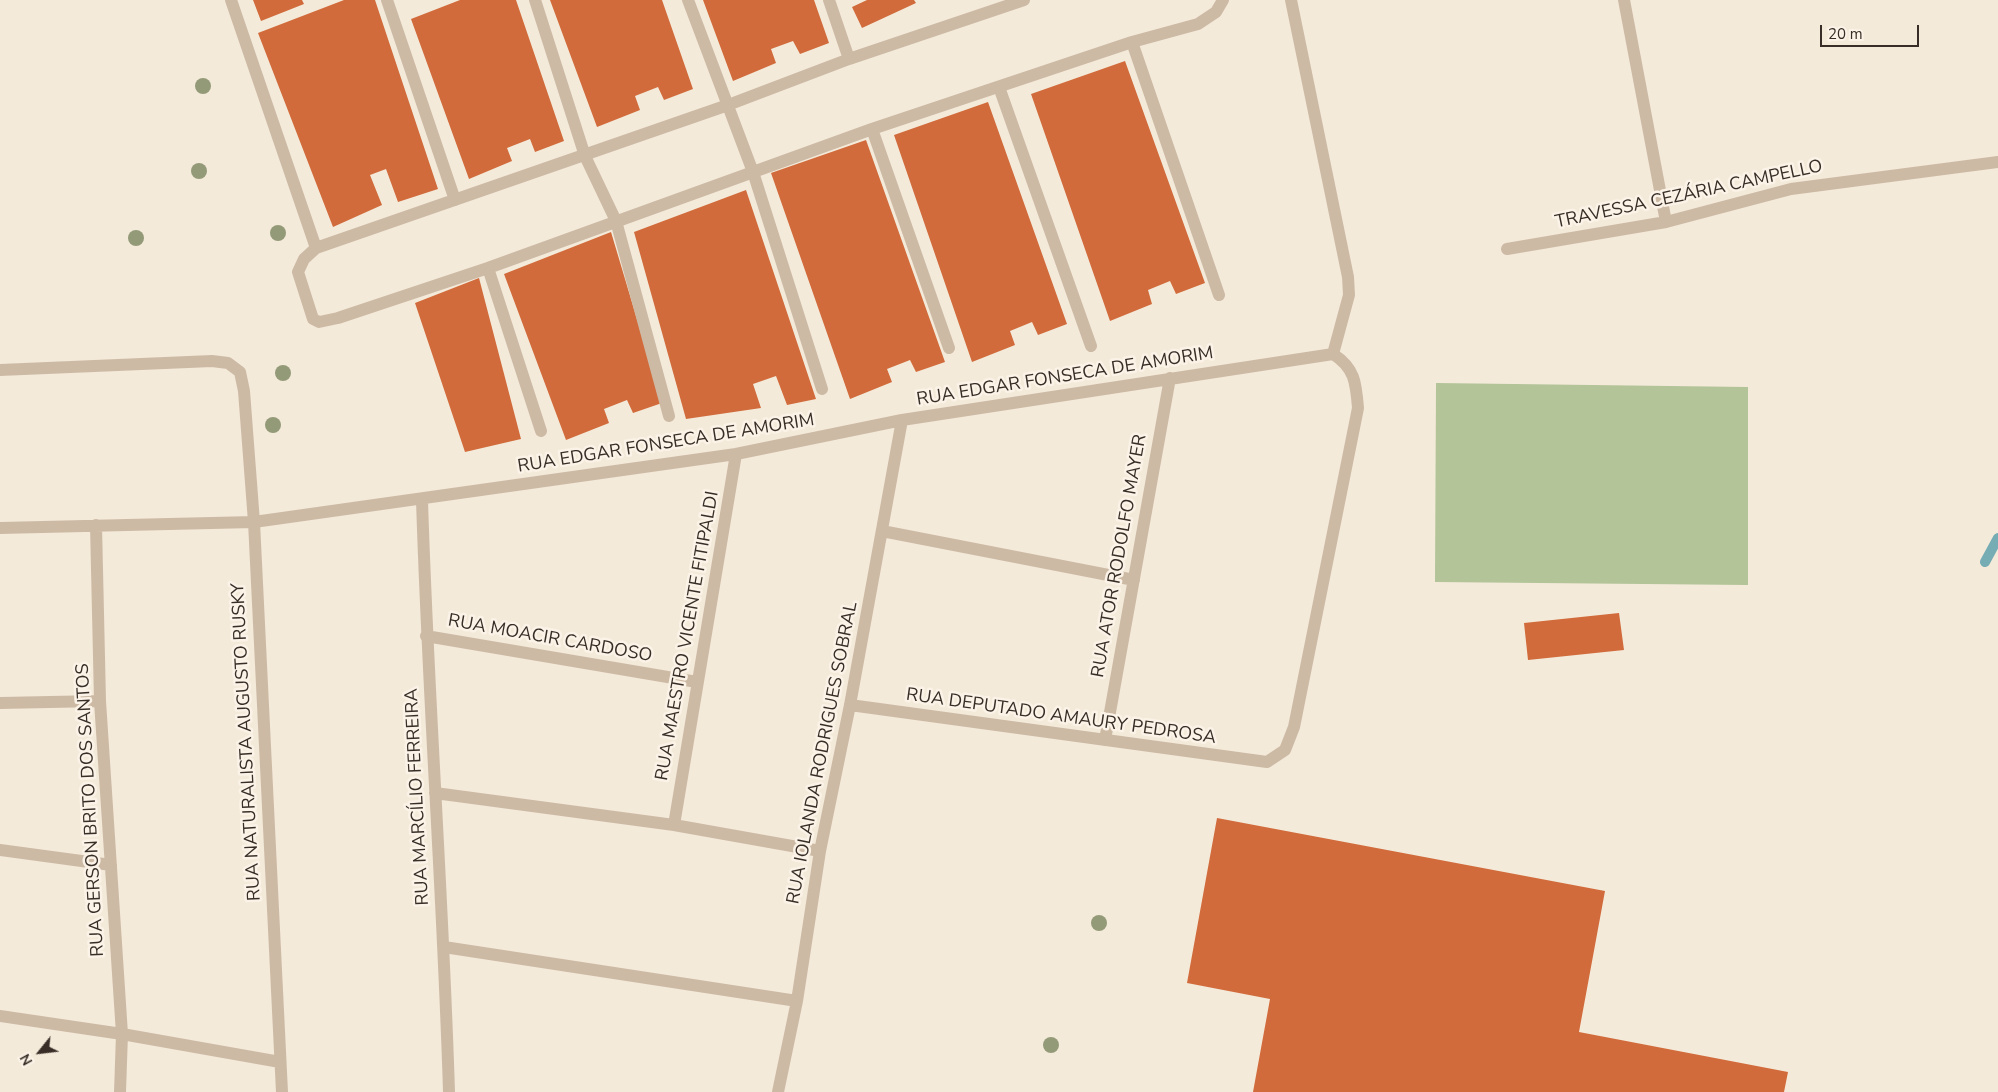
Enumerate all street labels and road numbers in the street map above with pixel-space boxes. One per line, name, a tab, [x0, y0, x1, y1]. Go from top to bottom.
street label: TRAVESSA CEZÁRIA CAMPELLO	[1553, 156, 1825, 234]
street label: RUA EDGAR FONSECA DE AMORIM	[915, 343, 1215, 411]
street label: RUA EDGAR FONSECA DE AMORIM	[516, 410, 816, 478]
street label: RUA ATOR RODOLFO MAYER	[1088, 433, 1152, 679]
street label: RUA MAESTRO VICENTE FITIPALDI	[652, 490, 724, 782]
street label: RUA NATURALISTA AUGUSTO RUSKY	[228, 582, 266, 902]
street label: RUA IOLANDA RODRIGUES SOBRAL	[783, 600, 863, 906]
street label: RUA MOACIR CARDOSO	[446, 610, 654, 668]
street label: RUA GERSON BRITO DOS SANTOS	[73, 663, 109, 957]
street label: RUA DEPUTADO AMAURY PEDROSA	[905, 685, 1217, 749]
street label: RUA MARCÍLIO FERREIRA	[402, 688, 434, 906]

